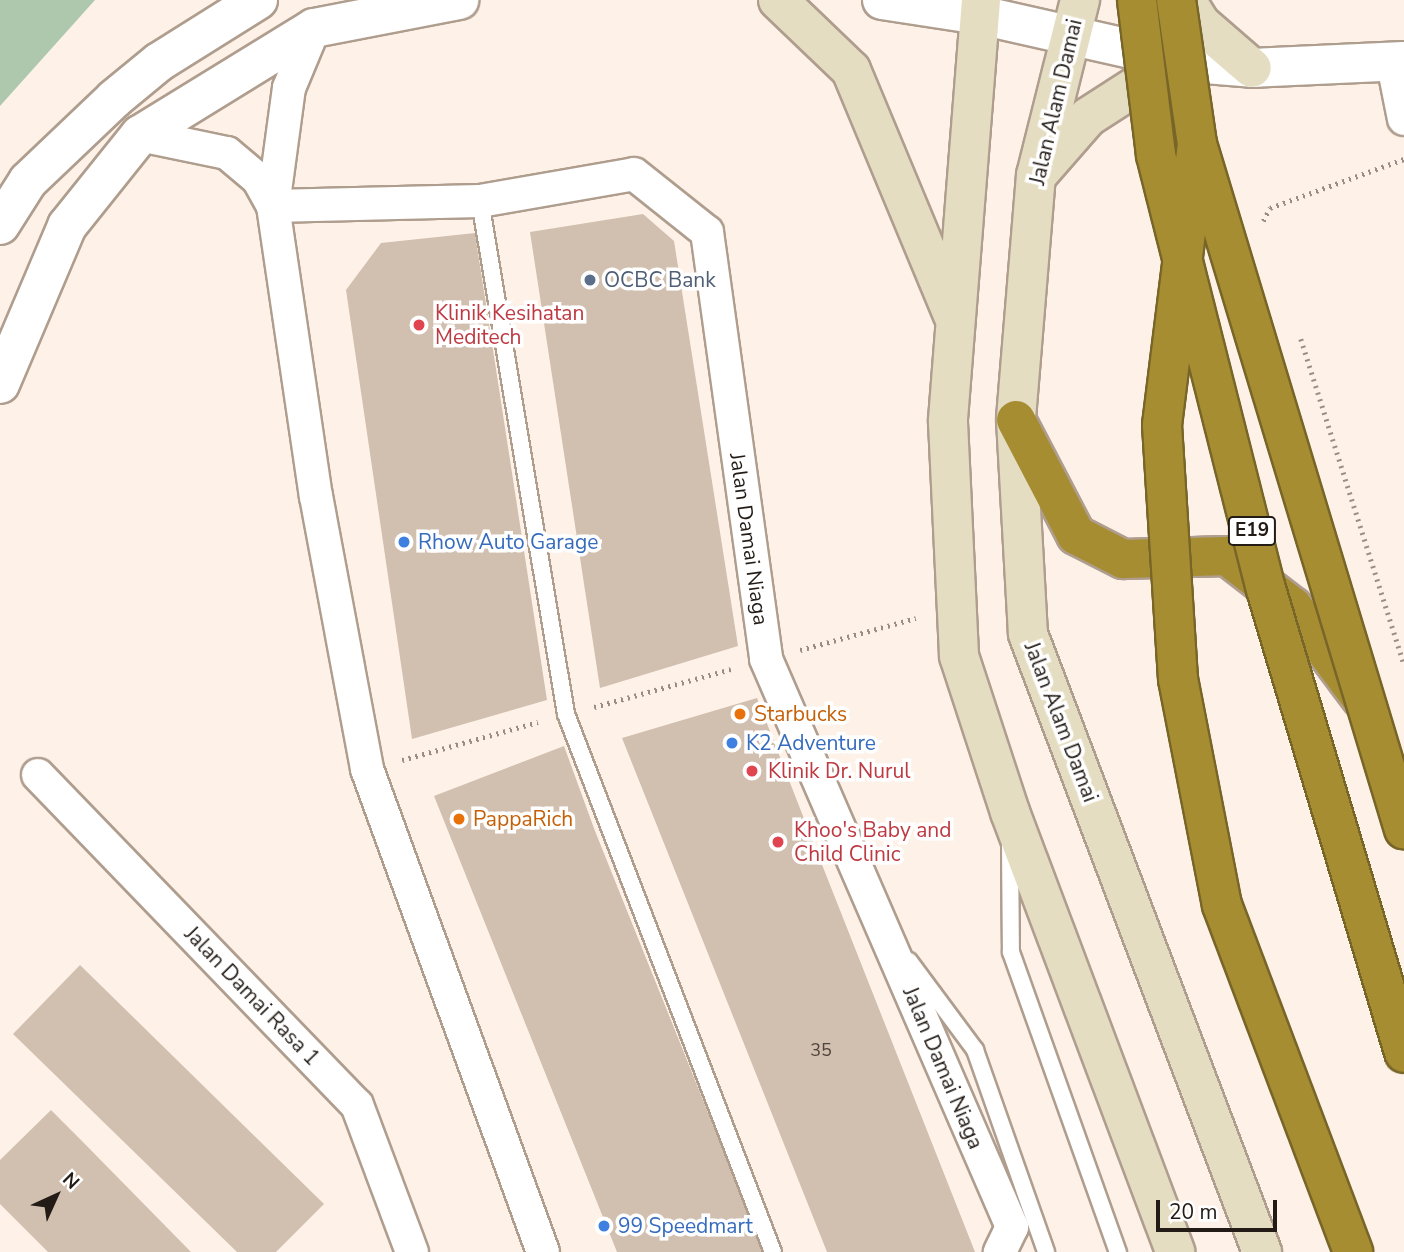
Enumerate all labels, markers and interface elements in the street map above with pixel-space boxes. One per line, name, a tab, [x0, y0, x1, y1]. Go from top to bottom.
street label: Jalan Alam Damai	[1025, 17, 1087, 187]
place label: OCBC Bank	[604, 267, 716, 293]
marker: OCBC Bank	[582, 272, 598, 288]
place label: Klinik Kesihatan Meditech	[435, 300, 584, 350]
marker: Klinik Kesihatan Meditech	[409, 315, 429, 335]
street label: Jalan Damai Niaga	[724, 451, 774, 627]
road number: E19	[1228, 516, 1276, 546]
place label: Rhow Auto Garage	[418, 529, 598, 555]
marker: Rhow Auto Garage	[396, 534, 412, 550]
street label: Jalan Alam Damai	[1019, 638, 1103, 806]
place label: Starbucks	[754, 701, 847, 727]
marker: Starbucks	[732, 706, 748, 722]
place label: K2 Adventure	[746, 730, 876, 756]
marker: K2 Adventure	[724, 735, 740, 751]
place label: Klinik Dr. Nurul	[768, 758, 911, 784]
marker: Klinik Dr. Nurul	[742, 761, 762, 781]
place label: PappaRich	[473, 806, 573, 832]
marker: PappaRich	[451, 811, 467, 827]
place label: Khoo's Baby and Child Clinic	[794, 817, 951, 867]
marker: Khoo's Baby and Child Clinic	[768, 832, 788, 852]
street label: Jalan Damai Rasa 1	[179, 921, 325, 1071]
street label: Jalan Damai Niaga	[897, 983, 989, 1153]
house number: 35	[810, 1039, 832, 1061]
north arrow	[21, 1161, 91, 1231]
text: N	[57, 1167, 85, 1195]
scale bar	[1159, 1186, 1280, 1230]
text: 20 m	[1169, 1198, 1218, 1226]
place label: 99 Speedmart	[618, 1213, 753, 1239]
marker: 99 Speedmart	[596, 1218, 612, 1234]

